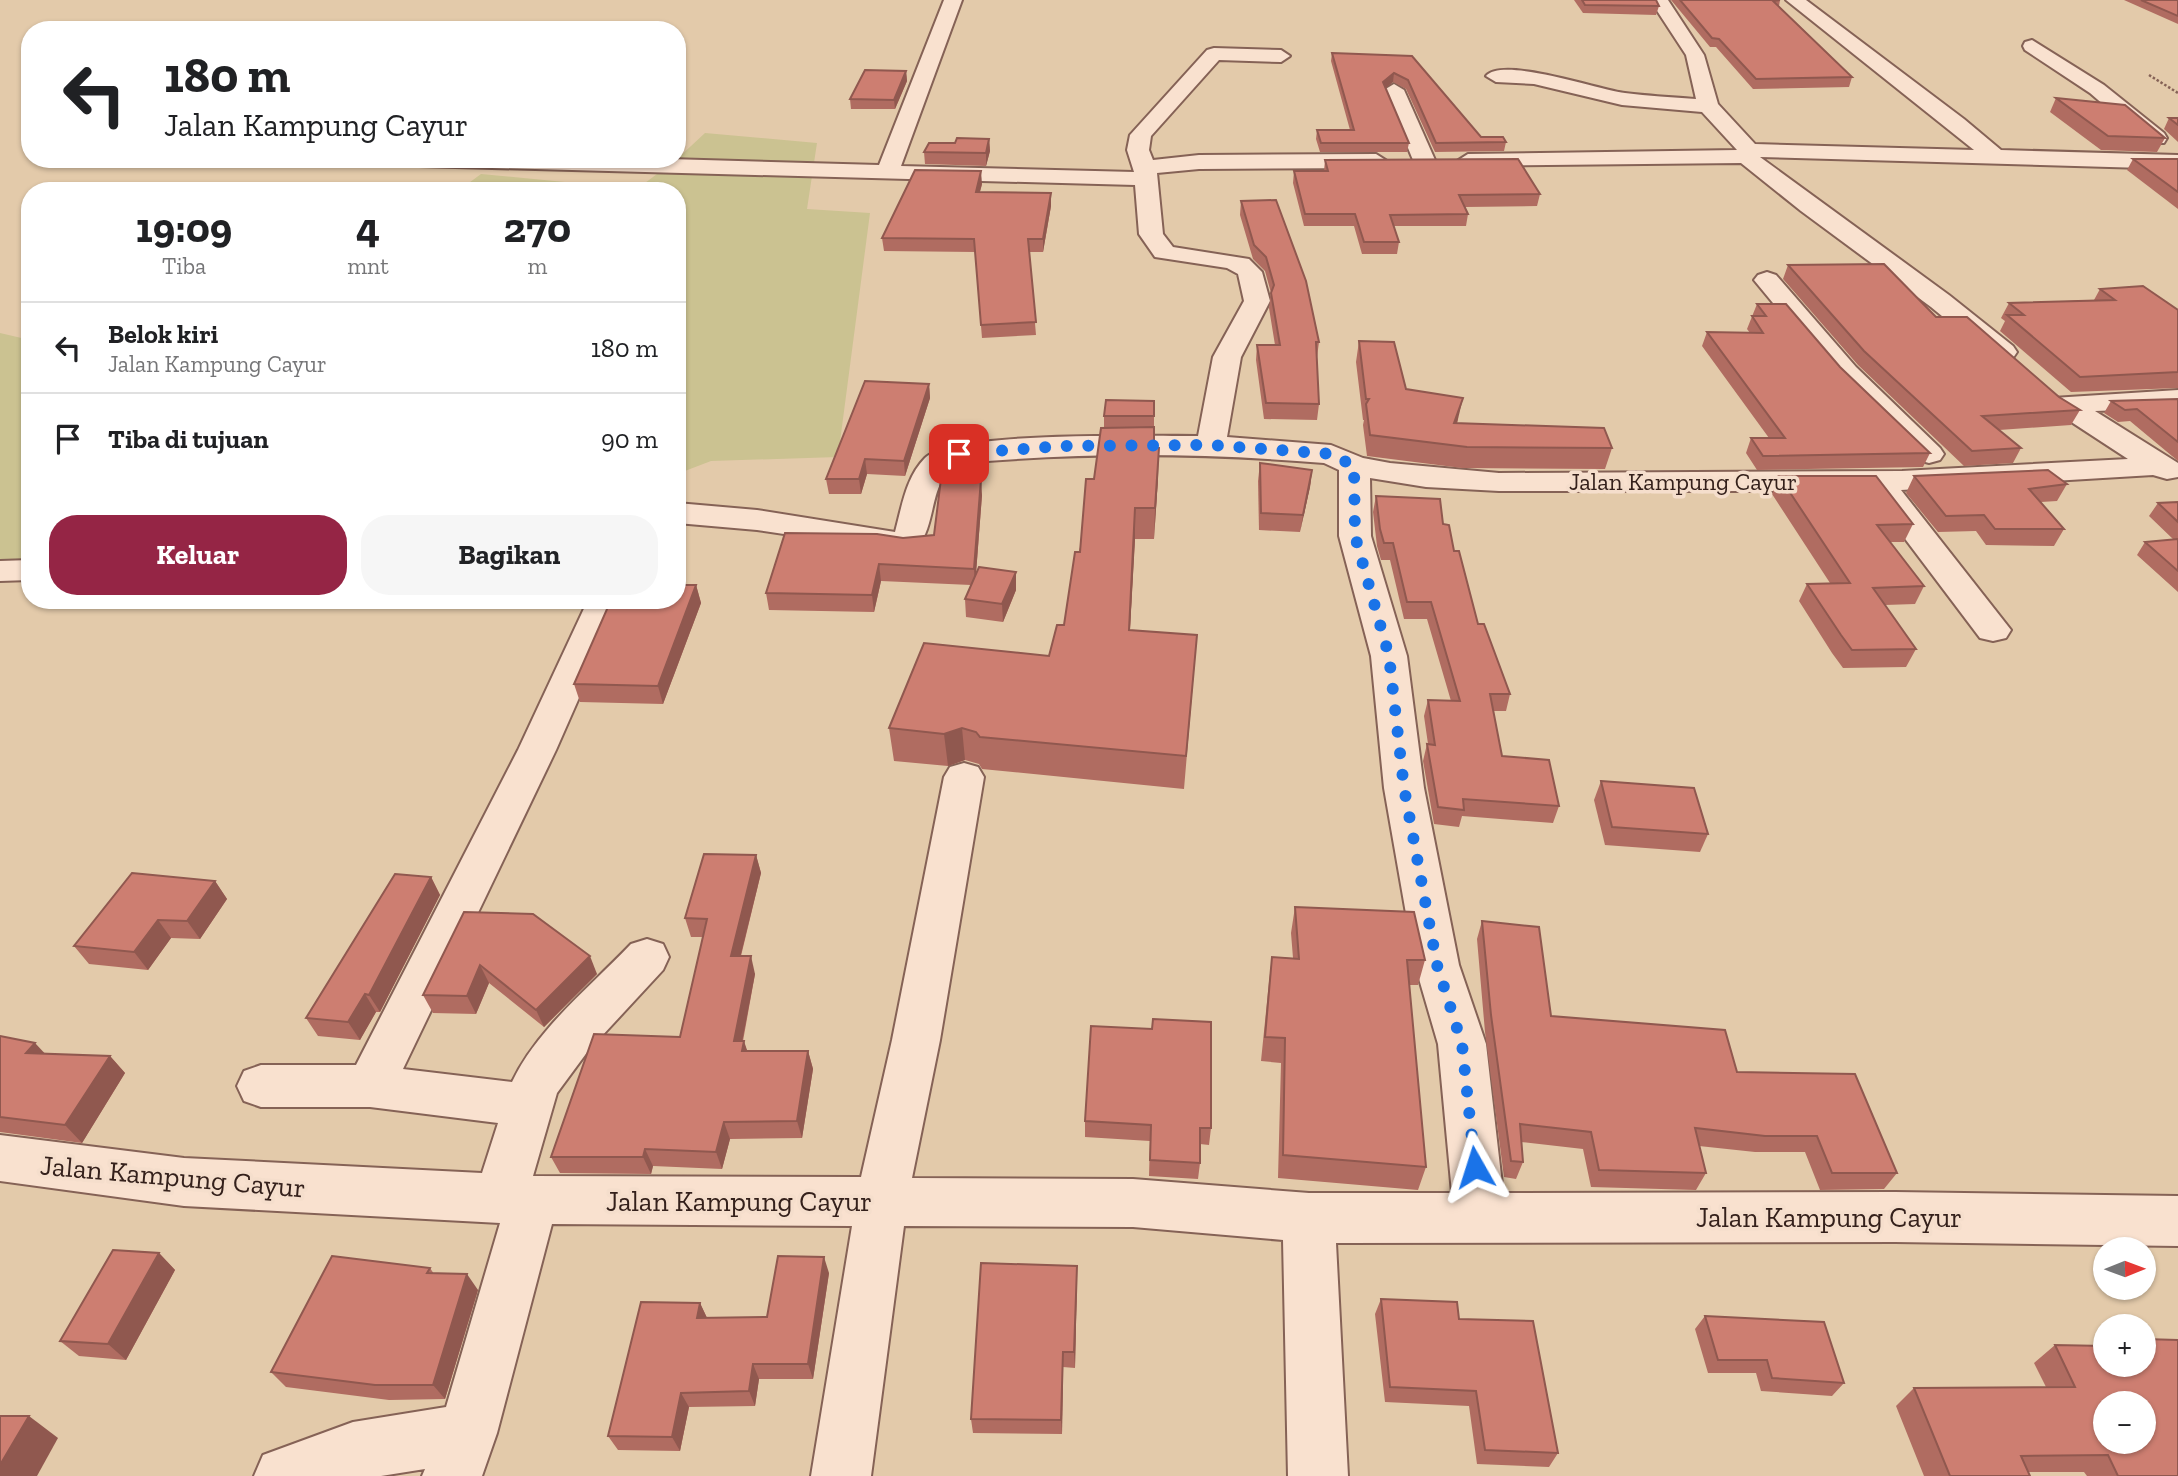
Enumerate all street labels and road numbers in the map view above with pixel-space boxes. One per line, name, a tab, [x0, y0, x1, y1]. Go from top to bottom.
street label: Jalan Kampung Cayur	[1569, 467, 1797, 496]
street label: Jalan Kampung Cayur	[39, 1148, 307, 1205]
street label: Jalan Kampung Cayur	[606, 1185, 872, 1218]
street label: Jalan Kampung Cayur	[1696, 1201, 1962, 1234]

